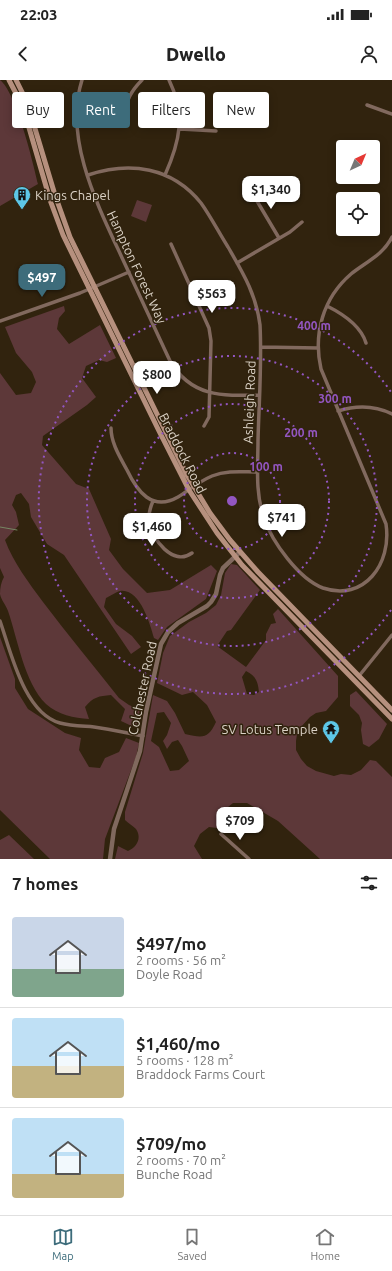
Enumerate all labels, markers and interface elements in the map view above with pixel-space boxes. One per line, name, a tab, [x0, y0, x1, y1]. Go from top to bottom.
text: 22:03	[20, 6, 58, 23]
icon: back	[12, 43, 34, 65]
icon: person	[358, 43, 380, 65]
text: Dwello	[166, 44, 226, 64]
chip: Buy	[12, 92, 64, 128]
chip: Rent	[72, 92, 130, 128]
chip: Filters	[138, 92, 205, 128]
chip: New	[213, 92, 269, 128]
north arrow	[336, 140, 380, 184]
map controls	[336, 140, 380, 236]
pin: $1,340	[238, 176, 304, 210]
text: $1,340	[251, 182, 291, 196]
building icon: Kings Chapel	[12, 185, 32, 210]
place label: Kings Chapel	[35, 188, 111, 202]
button: locate	[336, 192, 380, 236]
street label: Hampton Forest Way	[105, 208, 169, 326]
pin: $497	[18, 264, 66, 298]
text: $497	[27, 270, 57, 284]
pin: $563	[188, 280, 236, 314]
text: $563	[197, 286, 227, 300]
text: 400 m	[297, 319, 331, 332]
street label: Ashleigh Road	[241, 360, 257, 444]
pin: $800	[133, 361, 181, 395]
text: $800	[142, 367, 172, 381]
text: 300 m	[318, 392, 352, 405]
street label: Braddock Road	[157, 411, 209, 495]
text: 200 m	[284, 426, 318, 439]
text: 100 m	[249, 460, 283, 473]
centre of rings	[225, 494, 239, 508]
pin: $741	[258, 504, 306, 538]
text: $741	[267, 510, 297, 524]
pin: $1,460	[119, 513, 185, 547]
text: $1,460	[132, 519, 172, 533]
street label: Colchester Road	[125, 640, 159, 736]
temple icon: SV Lotus Temple	[321, 719, 341, 744]
place label: SV Lotus Temple	[221, 722, 318, 736]
pin: $709	[216, 807, 264, 841]
text: $709	[225, 813, 255, 827]
icon: filters	[358, 872, 380, 894]
text: 7 homes	[12, 874, 78, 893]
icon: home	[44, 933, 92, 981]
text: $497/mo	[136, 934, 206, 953]
text: 2 rooms · 56 m²	[136, 953, 226, 967]
text: Doyle Road	[136, 967, 203, 981]
icon: home	[44, 1034, 92, 1082]
text: $1,460/mo	[136, 1034, 220, 1053]
text: 5 rooms · 128 m²	[136, 1053, 233, 1067]
text: Braddock Farms Court	[136, 1067, 265, 1081]
icon: home	[44, 1134, 92, 1182]
text: $709/mo	[136, 1134, 206, 1153]
text: 2 rooms · 70 m²	[136, 1153, 226, 1167]
text: Bunche Road	[136, 1167, 213, 1181]
tab: Map	[52, 1226, 74, 1262]
tab: Saved	[178, 1226, 207, 1262]
tab: Home	[310, 1226, 340, 1262]

